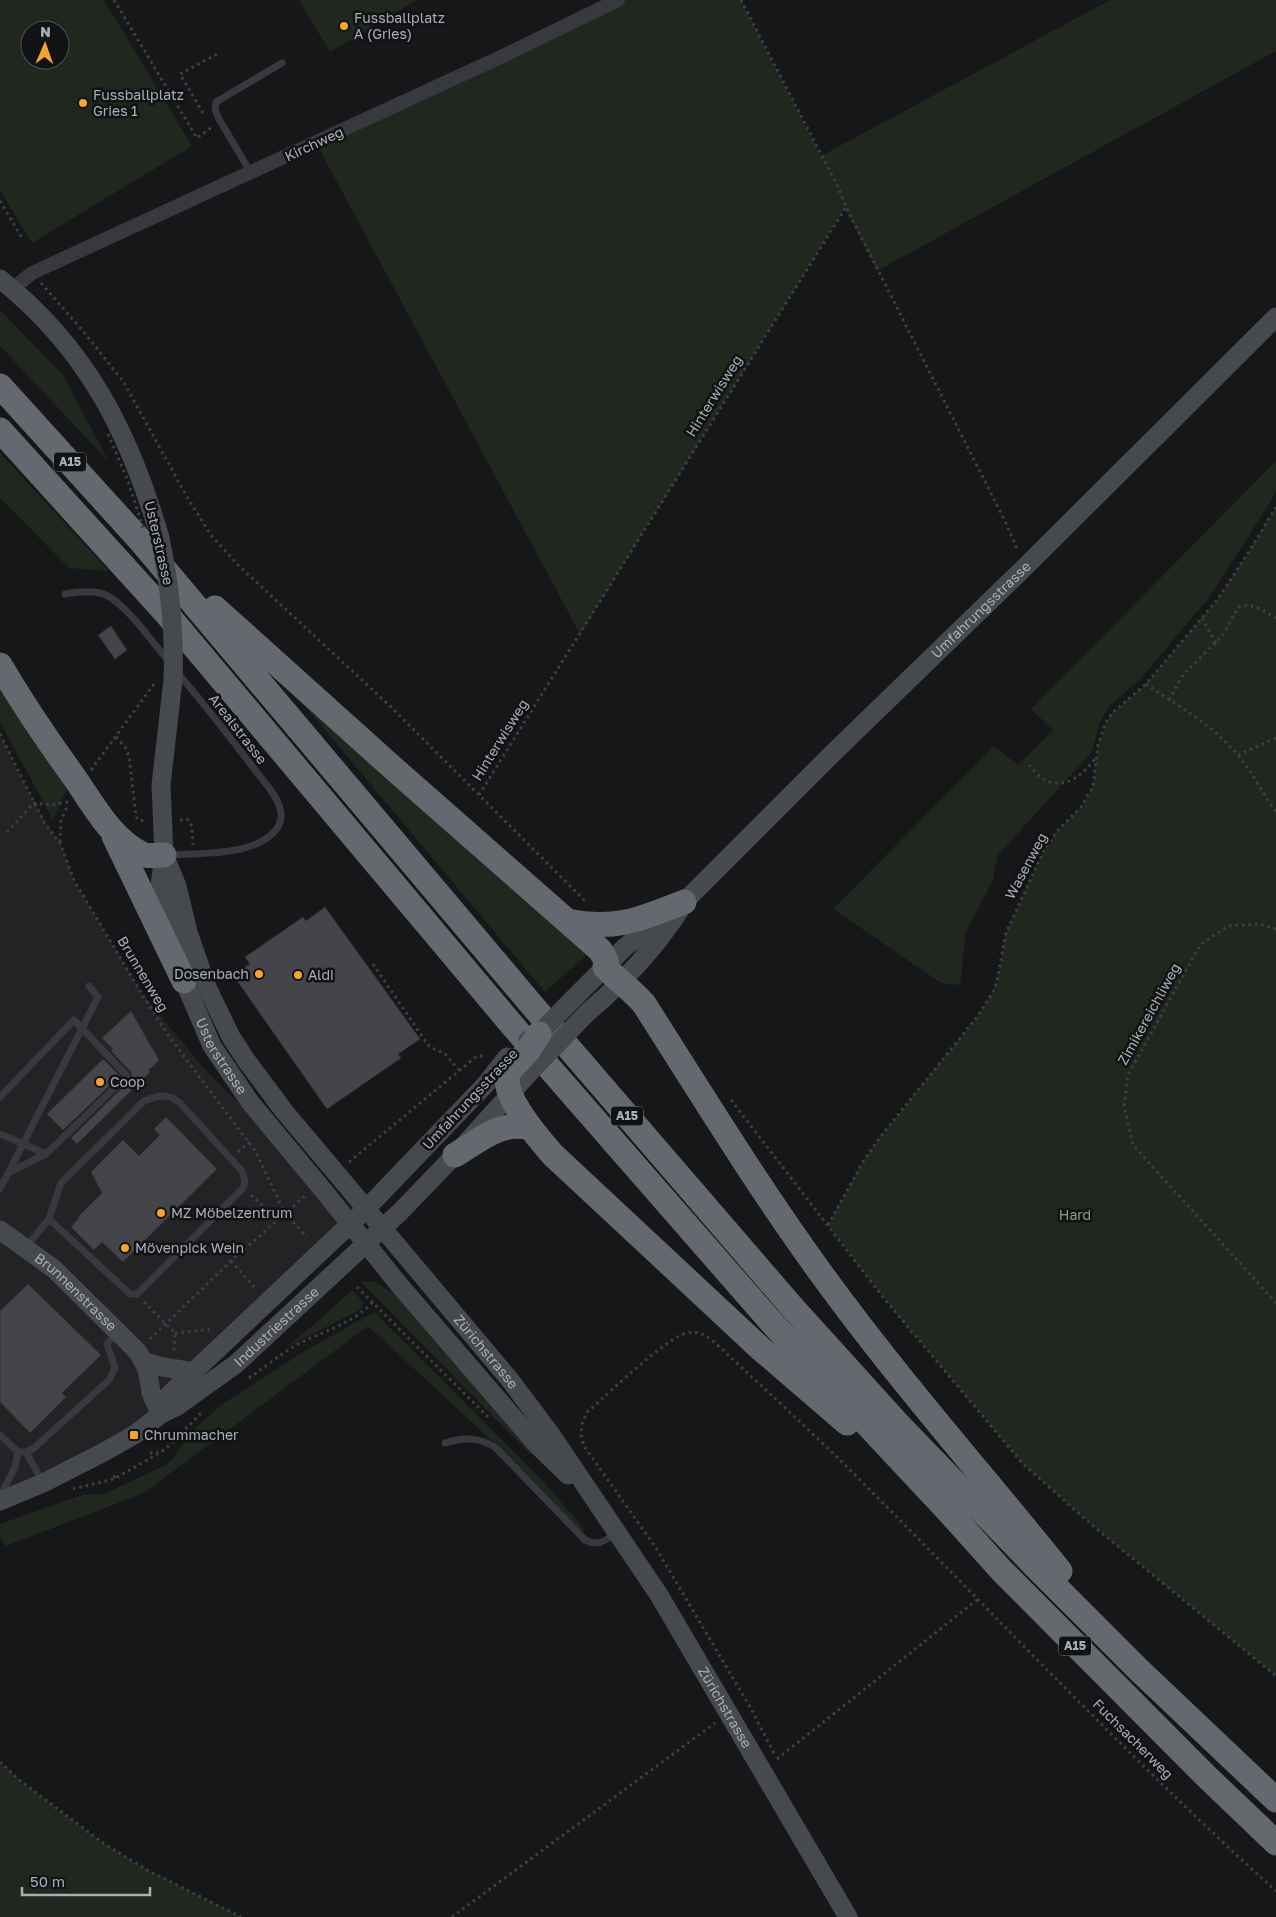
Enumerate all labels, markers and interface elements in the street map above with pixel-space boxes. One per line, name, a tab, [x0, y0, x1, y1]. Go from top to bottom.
place label: Fussballplatz A (Gries)	[354, 9, 445, 42]
north arrow	[20, 20, 70, 70]
marker: Fussballplatz A (Gries)	[338, 20, 350, 32]
text: N	[40, 23, 51, 40]
place label: Fussballplatz Gries 1	[93, 86, 184, 119]
marker: Fussballplatz Gries 1	[77, 97, 89, 109]
street label: Kirchweg	[282, 123, 346, 165]
street label: Hinterwisweg	[682, 352, 745, 440]
road number: A15	[54, 452, 86, 472]
street label: Usterstrasse	[142, 499, 177, 587]
street label: Umfahrungsstrasse	[927, 557, 1034, 661]
street label: Arealstrasse	[206, 690, 271, 767]
street label: Hinterwisweg	[468, 696, 531, 784]
street label: Wasenweg	[1001, 830, 1050, 902]
street label: Brunnenweg	[114, 933, 173, 1015]
street label: Zimikereichliweg	[1114, 960, 1184, 1068]
place label: Dosenbach	[174, 965, 249, 982]
place label: Aldi	[308, 966, 334, 983]
marker: Dosenbach	[253, 968, 265, 980]
marker: Aldi	[292, 969, 304, 981]
street label: Usterstrasse	[193, 1015, 251, 1097]
street label: Umfahrungsstrasse	[418, 1045, 521, 1153]
place label: Coop	[110, 1073, 145, 1090]
marker: Coop	[94, 1076, 106, 1088]
road number: A15	[611, 1106, 643, 1126]
place label: MZ Möbelzentrum	[171, 1204, 292, 1221]
park label: Hard	[1059, 1206, 1091, 1223]
marker: MZ Möbelzentrum	[155, 1207, 167, 1219]
place label: Mövenpick Wein	[135, 1239, 244, 1256]
marker: Mövenpick Wein	[119, 1242, 131, 1254]
street label: Brunnenstrasse	[32, 1249, 121, 1334]
street label: Industriestrasse	[230, 1283, 322, 1370]
street label: Zürichstrasse	[451, 1311, 522, 1392]
place label: Chrummacher	[144, 1426, 239, 1443]
marker: Chrummacher	[128, 1429, 140, 1441]
road number: A15	[1059, 1636, 1091, 1655]
street label: Zürichstrasse	[695, 1664, 756, 1751]
street label: Fuchsacherweg	[1090, 1695, 1177, 1782]
scale bar	[22, 1864, 150, 1896]
text: 50 m	[30, 1872, 65, 1890]

